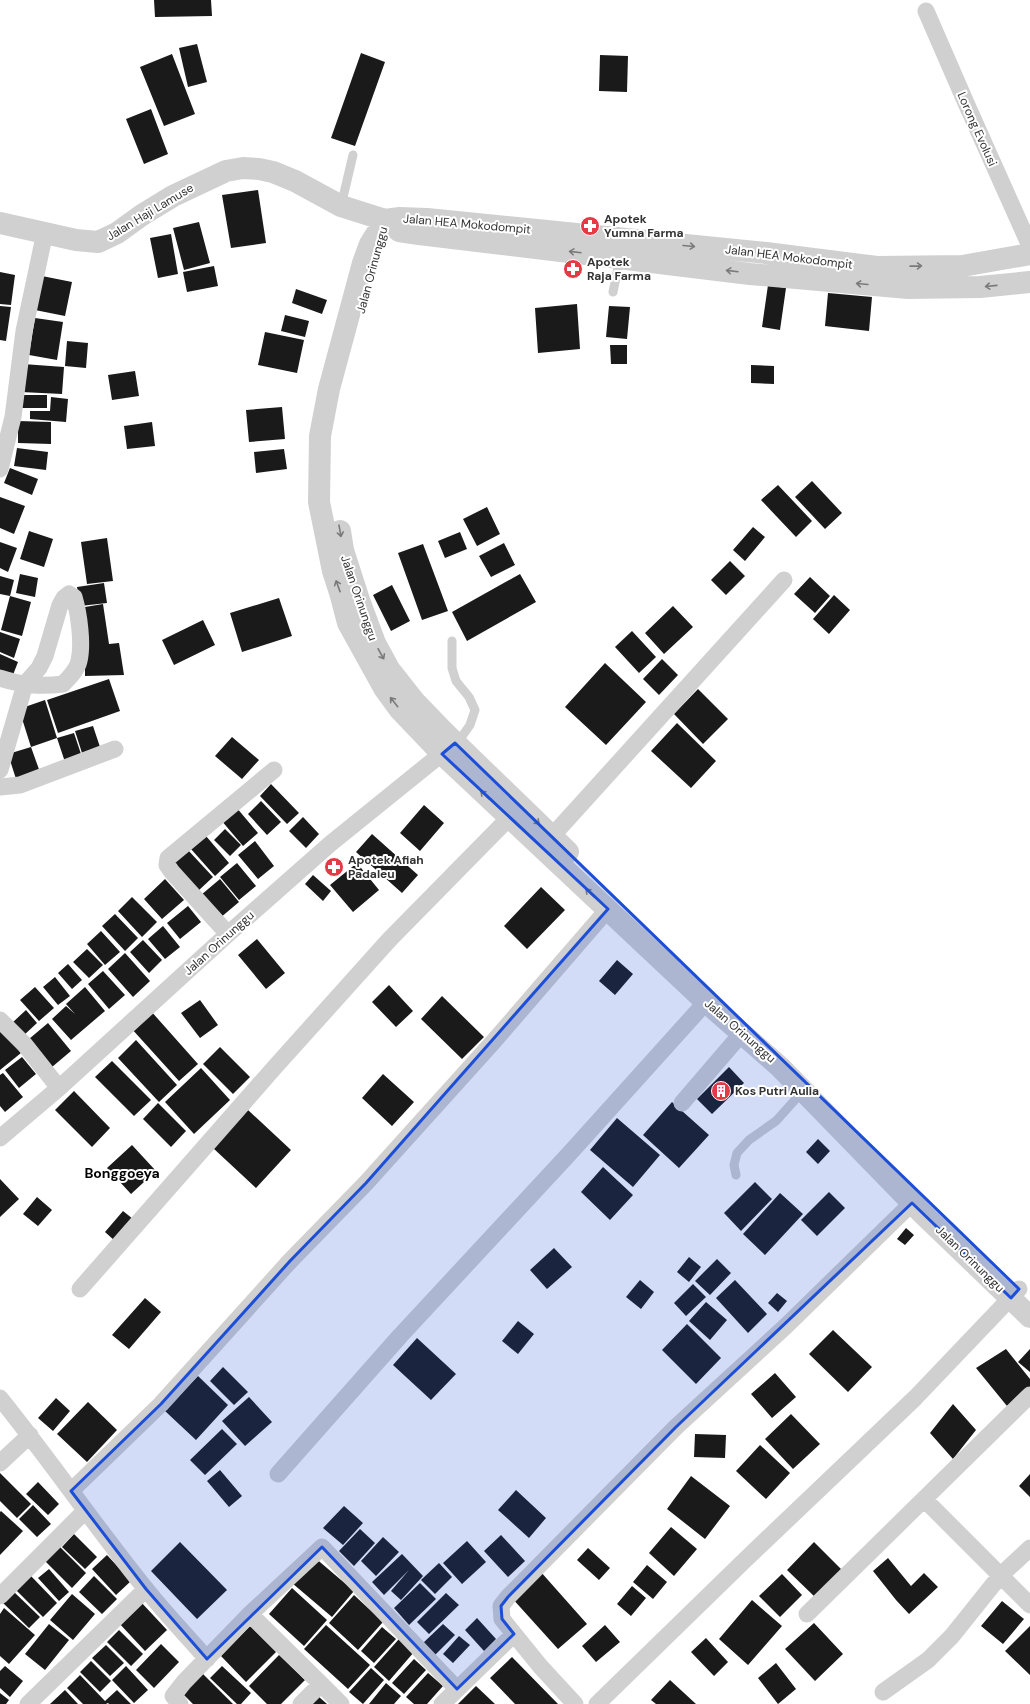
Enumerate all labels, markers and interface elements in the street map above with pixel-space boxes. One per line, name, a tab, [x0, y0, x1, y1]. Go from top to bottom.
street label: Lorong Evolusi	[953, 89, 1001, 169]
street label: Jalan Haji Lamuse	[104, 180, 197, 244]
street label: Jalan HEA Mokodompit	[402, 210, 532, 238]
place label: Apotek Yumna Farma	[604, 211, 684, 241]
pharmacy icon: Apotek Yumna Farma	[579, 215, 601, 237]
street label: Jalan Orinunggu	[353, 225, 391, 315]
street label: Jalan HEA Mokodompit	[724, 241, 854, 273]
one-way arrow	[682, 242, 695, 249]
one-way arrow	[569, 248, 582, 256]
place label: Apotek Raja Farma	[587, 254, 651, 284]
pharmacy icon: Apotek Raja Farma	[562, 258, 584, 280]
one-way arrow	[909, 262, 922, 270]
one-way arrow	[726, 268, 739, 275]
one-way arrow	[856, 280, 869, 288]
one-way arrow	[985, 282, 998, 290]
one-way arrow	[336, 524, 344, 537]
street label: Jalan Orinunggu	[337, 553, 381, 643]
one-way arrow	[334, 579, 341, 592]
one-way arrow	[377, 648, 385, 660]
one-way arrow	[390, 696, 399, 707]
one-way arrow	[480, 790, 490, 800]
one-way arrow	[530, 816, 540, 825]
place label: Apotek Afiah Padaleu	[348, 852, 424, 882]
pharmacy icon: Apotek Afiah Padaleu	[323, 856, 345, 878]
one-way arrow	[585, 888, 595, 898]
street label: Jalan Orinunggu	[180, 907, 258, 979]
street label: Jalan Orinunggu	[701, 996, 779, 1066]
building icon: Kos Putri Aulia	[710, 1080, 732, 1102]
place label: Kos Putri Aulia	[735, 1083, 819, 1099]
district label: Bonggoeya	[84, 1164, 160, 1182]
street label: Jalan Orinunggu	[932, 1222, 1008, 1296]

